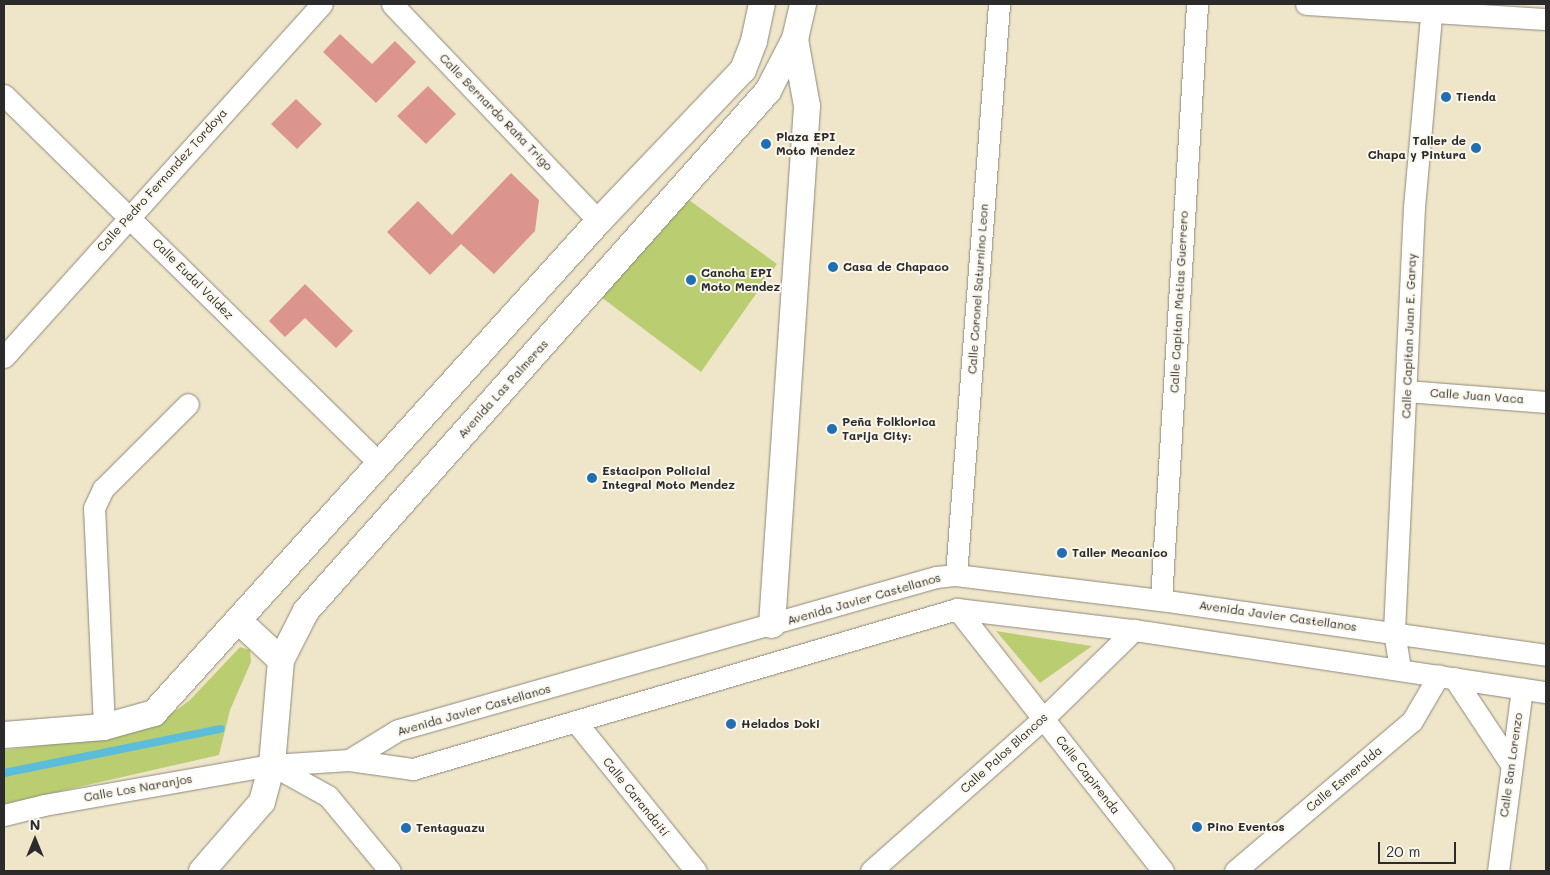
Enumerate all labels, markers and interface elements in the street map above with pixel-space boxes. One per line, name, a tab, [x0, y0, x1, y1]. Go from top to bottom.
street label: Calle Bernardo Raña Trigo	[436, 51, 556, 173]
place label: Tienda	[1456, 90, 1496, 104]
marker: Tienda	[1440, 91, 1452, 103]
street label: Calle Pedro Fernandez Tordoya	[94, 106, 230, 254]
place label: Plaza EPI Moto Mendez	[776, 130, 855, 158]
place label: Taller de Chapa y Pintura	[1368, 134, 1466, 162]
marker: Plaza EPI Moto Mendez	[760, 138, 772, 150]
marker: Taller de Chapa y Pintura	[1470, 142, 1482, 154]
street label: Calle Coronel Saturnino Leon	[965, 203, 991, 375]
street label: Calle Capitan Matias Guerrero	[1167, 211, 1191, 393]
street label: Calle Eudal Valdez	[150, 236, 236, 322]
street label: Calle Capitan Juan E. Garay	[1399, 253, 1419, 419]
place label: Casa de Chapaco	[843, 260, 949, 274]
marker: Casa de Chapaco	[827, 261, 839, 273]
place label: Cancha EPI Moto Mendez	[701, 266, 780, 294]
marker: Cancha EPI Moto Mendez	[685, 274, 697, 286]
street label: Avenida Las Palmeras	[455, 337, 551, 441]
street label: Calle Juan Vaca	[1430, 386, 1524, 406]
place label: Peña Folklorica Tarija City:	[842, 415, 936, 443]
marker: Peña Folklorica Tarija City:	[826, 423, 838, 435]
place label: Estacipon Policial Integral Moto Mendez	[602, 464, 735, 492]
marker: Estacipon Policial Integral Moto Mendez	[586, 472, 598, 484]
place label: Taller Mecanico	[1072, 546, 1167, 560]
marker: Taller Mecanico	[1056, 547, 1068, 559]
street label: Avenida Javier Castellanos	[786, 570, 942, 628]
street label: Avenida Javier Castellanos	[1198, 598, 1358, 634]
street label: Avenida Javier Castellanos	[396, 681, 552, 739]
street label: Calle Palos Blancos	[957, 710, 1051, 796]
street label: Calle San Lorenzo	[1497, 712, 1525, 818]
place label: Helados Doki	[741, 717, 820, 731]
marker: Helados Doki	[725, 718, 737, 730]
street label: Calle Capirenda	[1053, 733, 1123, 817]
street label: Calle Esmeralda	[1303, 743, 1385, 815]
street label: Calle Carandaití	[600, 755, 672, 839]
street label: Calle Los Naranjos	[83, 771, 193, 805]
north arrow	[10, 815, 60, 865]
text: N	[30, 815, 40, 834]
place label: Pino Eventos	[1207, 820, 1285, 834]
place label: Tentaguazu	[416, 821, 485, 835]
marker: Pino Eventos	[1191, 821, 1203, 833]
marker: Tentaguazu	[400, 822, 412, 834]
scale bar	[1380, 832, 1458, 864]
text: 20 m	[1386, 841, 1420, 861]

